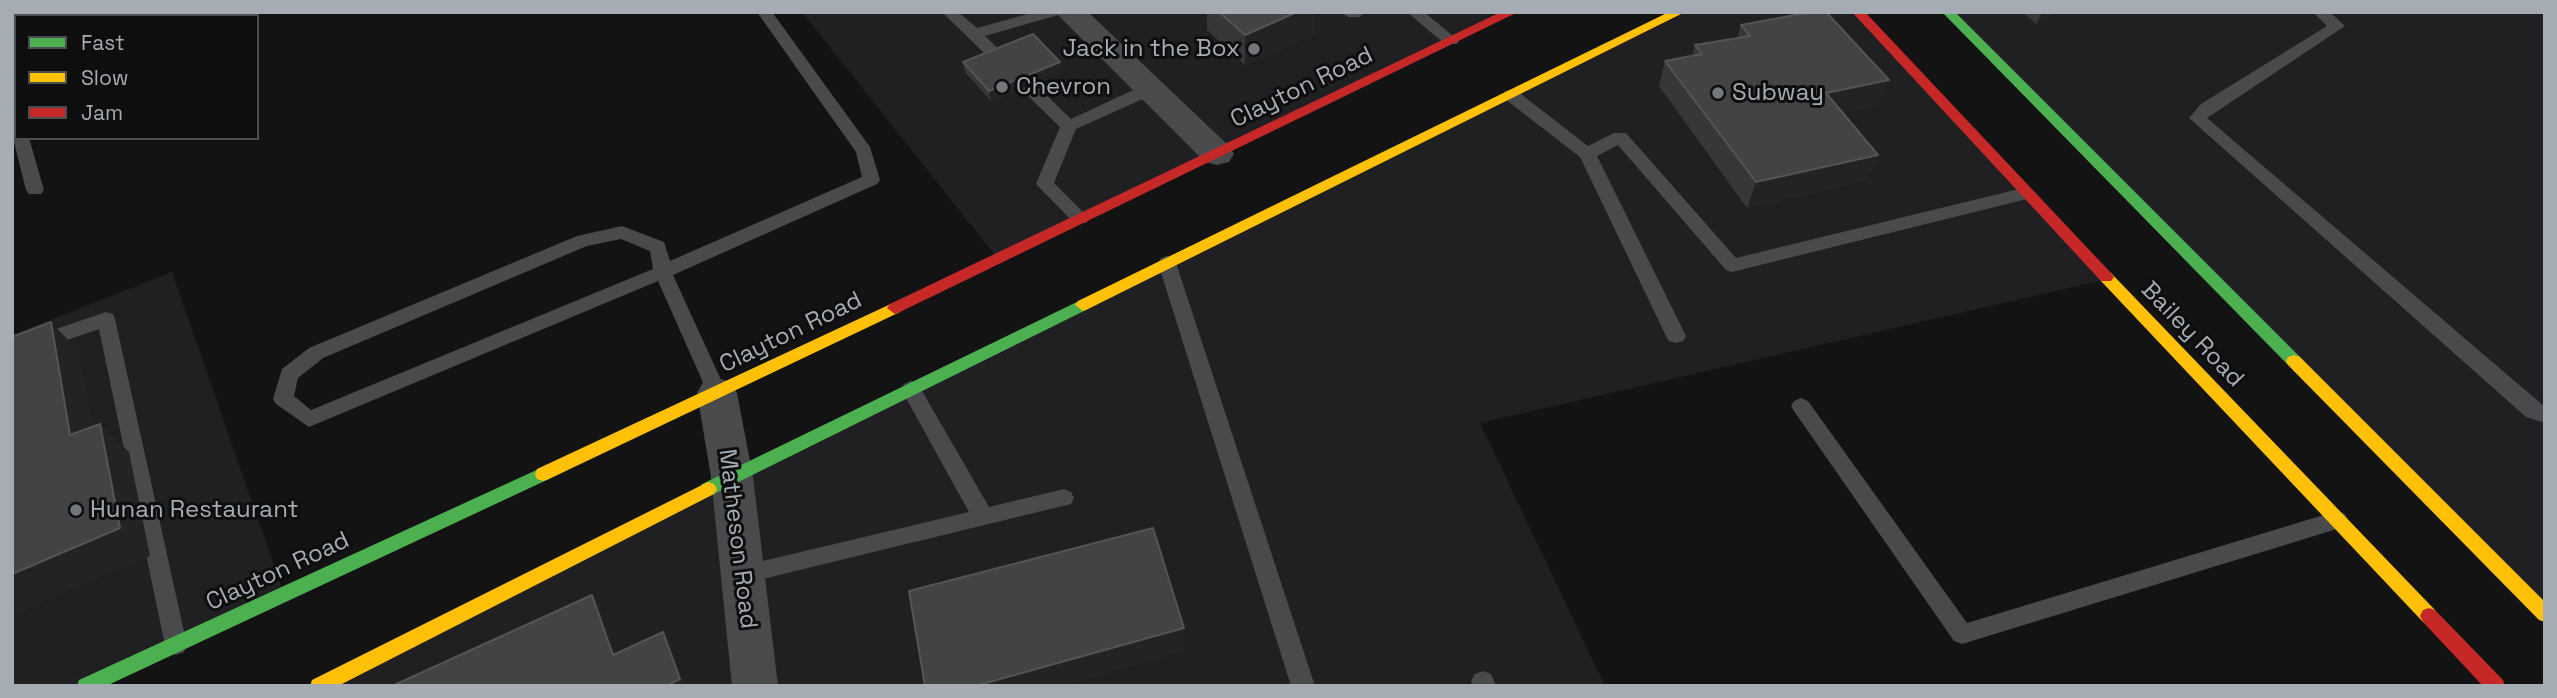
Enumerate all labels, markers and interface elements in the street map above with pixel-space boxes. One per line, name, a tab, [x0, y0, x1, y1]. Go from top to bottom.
legend	[14, 14, 259, 140]
text: Fast	[81, 29, 125, 56]
place label: Jack in the Box	[1062, 35, 1240, 63]
street label: Clayton Road	[1226, 41, 1378, 135]
marker: Jack in the Box	[1246, 41, 1262, 57]
text: Slow	[81, 64, 129, 91]
place label: Chevron	[1016, 73, 1111, 101]
marker: Chevron	[994, 79, 1010, 95]
place label: Subway	[1732, 79, 1824, 107]
marker: Subway	[1710, 85, 1726, 101]
text: Jam	[81, 99, 123, 126]
street label: Bailey Road	[2135, 276, 2249, 394]
street label: Clayton Road	[715, 286, 867, 380]
street label: Matheson Road	[712, 447, 762, 631]
place label: Hunan Restaurant	[90, 496, 299, 524]
marker: Hunan Restaurant	[68, 502, 84, 518]
street label: Clayton Road	[202, 526, 354, 618]

